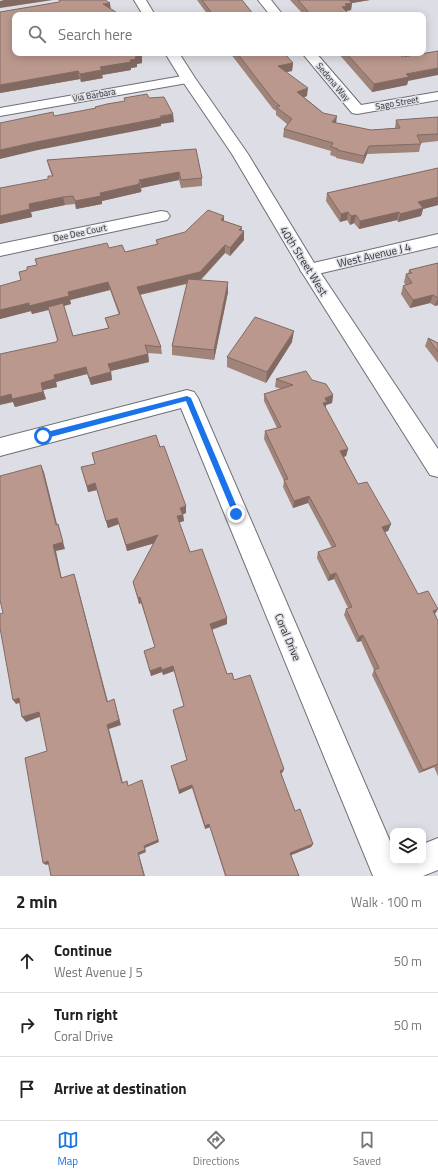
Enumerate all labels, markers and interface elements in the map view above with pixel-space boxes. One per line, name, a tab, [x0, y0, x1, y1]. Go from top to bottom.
search box	[12, 12, 426, 56]
icon: search	[26, 23, 48, 45]
text: Search here	[58, 23, 132, 46]
street label: Sedona Way	[313, 60, 354, 104]
street label: Via Barbara	[71, 84, 117, 105]
street label: Sago Street	[374, 92, 421, 113]
street label: Dee Dee Court	[52, 220, 109, 245]
street label: 40th Street West	[276, 223, 332, 299]
street label: West Avenue J 4	[336, 239, 412, 271]
route start	[34, 427, 52, 445]
route end	[227, 505, 245, 523]
street label: Coral Drive	[271, 611, 305, 664]
map controls	[390, 828, 426, 864]
button: layers	[390, 828, 426, 864]
text: 2 min	[16, 889, 57, 915]
text: Walk · 100 m	[351, 892, 422, 912]
text: Continue	[54, 939, 112, 962]
icon: ahead	[16, 950, 38, 972]
text: 50 m	[394, 951, 422, 971]
text: West Avenue J 5	[54, 962, 143, 982]
text: Turn right	[54, 1003, 118, 1026]
icon: right	[16, 1014, 38, 1036]
text: 50 m	[394, 1015, 422, 1035]
text: Coral Drive	[54, 1026, 113, 1046]
text: Arrive at destination	[54, 1077, 187, 1100]
icon: arrive	[16, 1078, 38, 1100]
tab: Map	[57, 1129, 79, 1169]
tab: Directions	[193, 1129, 239, 1169]
tab: Saved	[353, 1129, 381, 1169]

